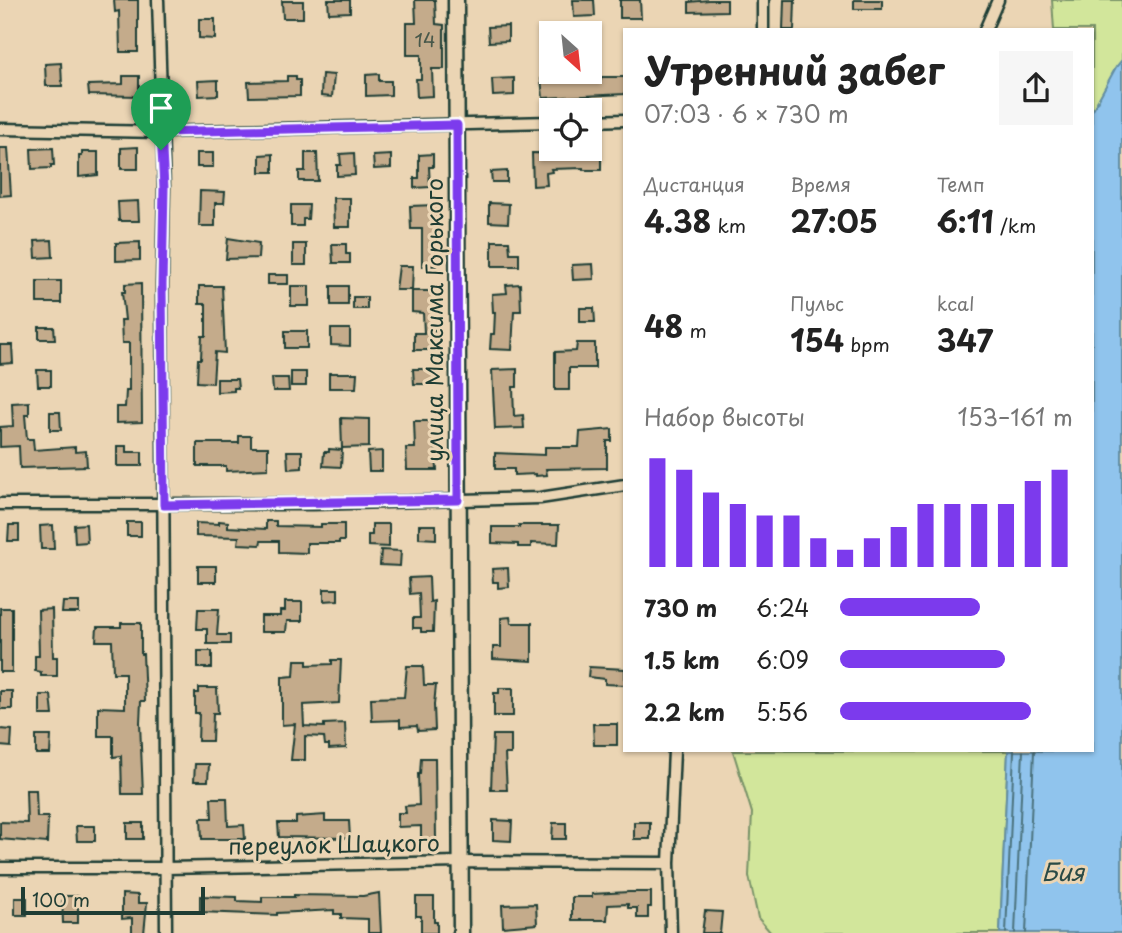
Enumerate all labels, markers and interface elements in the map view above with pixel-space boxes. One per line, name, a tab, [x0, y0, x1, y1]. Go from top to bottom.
north arrow	[539, 21, 602, 84]
map controls	[539, 21, 602, 161]
house number: 14	[414, 25, 436, 53]
text: Утренний забег	[644, 41, 944, 98]
button: share	[999, 51, 1073, 125]
pin	[131, 78, 191, 150]
icon: arrive	[142, 89, 180, 127]
text: 07:03 · 6 × 730 m	[644, 96, 849, 131]
button: locate	[539, 98, 602, 161]
text: Дистанция	[644, 170, 745, 198]
text: Время	[790, 170, 851, 198]
text: Темп	[937, 170, 985, 198]
street label: улица Максима Горького	[416, 178, 451, 462]
text: 4.38	[644, 198, 711, 243]
text: 27:05	[790, 198, 878, 243]
text: 6:11	[937, 198, 994, 243]
text: km	[711, 211, 746, 239]
text: /km	[994, 211, 1036, 239]
text: Пульс	[790, 289, 844, 317]
text: kcal	[937, 289, 975, 317]
text: 48	[644, 303, 683, 348]
text: m	[683, 316, 707, 344]
text: 154	[790, 317, 844, 362]
text: 347	[937, 317, 993, 362]
text: bpm	[844, 330, 890, 358]
text: Набор высоты	[644, 399, 805, 434]
text: 153–161 m	[958, 399, 1073, 434]
text: 730 m	[644, 590, 717, 625]
text: 6:24	[756, 590, 810, 625]
text: 1.5 km	[644, 642, 720, 677]
text: 6:09	[756, 642, 809, 677]
text: 2.2 km	[644, 694, 725, 729]
text: 5:56	[756, 694, 808, 729]
street label: переулок Шацкого	[228, 824, 440, 863]
water label: Бия	[1042, 853, 1085, 889]
scale bar	[21, 884, 205, 916]
text: 100 m	[32, 885, 90, 913]

